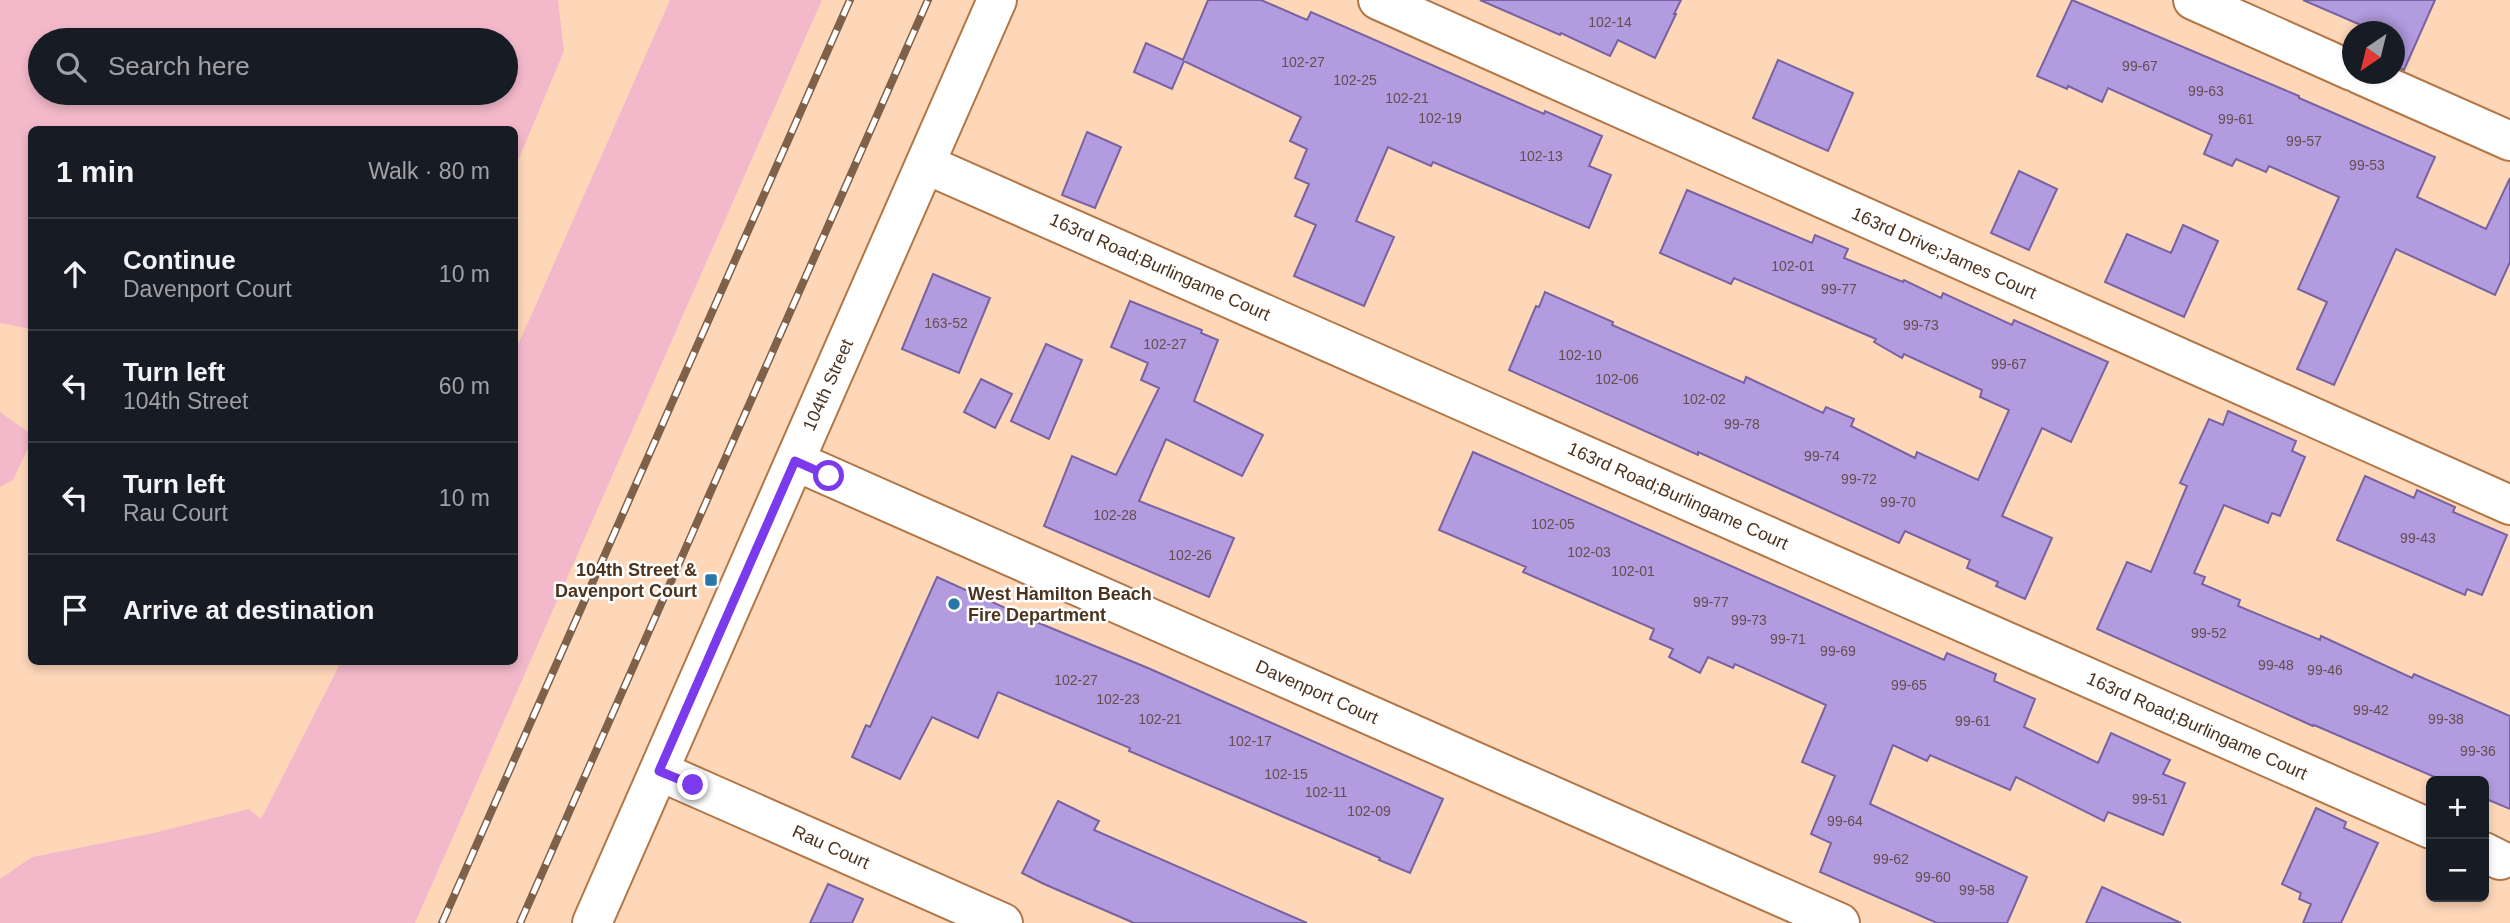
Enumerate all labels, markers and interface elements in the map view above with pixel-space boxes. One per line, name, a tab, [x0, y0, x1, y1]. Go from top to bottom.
house number: 102-14	[1588, 14, 1632, 30]
north arrow	[2342, 21, 2405, 84]
search box	[28, 28, 518, 105]
icon: search	[52, 48, 90, 86]
text: Search here	[108, 51, 250, 81]
house number: 102-27	[1281, 54, 1325, 70]
house number: 99-67	[2122, 58, 2158, 74]
house number: 102-25	[1333, 72, 1377, 88]
house number: 99-63	[2188, 83, 2224, 99]
house number: 102-21	[1385, 90, 1429, 106]
house number: 102-19	[1418, 110, 1462, 126]
house number: 99-61	[2218, 111, 2254, 127]
house number: 99-57	[2286, 133, 2322, 149]
house number: 102-13	[1519, 148, 1563, 164]
text: 1 min	[56, 155, 134, 188]
house number: 99-53	[2349, 157, 2385, 173]
text: Walk · 80 m	[368, 158, 490, 184]
street label: 163rd Drive;James Court	[1849, 203, 2039, 303]
street label: 163rd Road;Burlingame Court	[1047, 209, 1273, 325]
text: Continue	[123, 245, 236, 275]
icon: ahead	[56, 255, 94, 293]
house number: 102-01	[1771, 258, 1815, 274]
text: 10 m	[439, 261, 490, 287]
text: Davenport Court	[123, 276, 292, 302]
house number: 99-77	[1821, 281, 1857, 297]
house number: 163-52	[924, 315, 968, 331]
house number: 99-73	[1903, 317, 1939, 333]
street label: 104th Street	[799, 336, 857, 434]
house number: 102-27	[1143, 336, 1187, 352]
house number: 102-10	[1558, 347, 1602, 363]
house number: 99-67	[1991, 356, 2027, 372]
text: Turn left	[123, 357, 225, 387]
icon: left	[56, 367, 94, 405]
house number: 102-06	[1595, 371, 1639, 387]
text: 60 m	[439, 373, 490, 399]
text: 104th Street	[123, 388, 248, 414]
house number: 102-02	[1682, 391, 1726, 407]
house number: 99-78	[1724, 416, 1760, 432]
street label: 163rd Road;Burlingame Court	[1565, 438, 1791, 554]
house number: 99-74	[1804, 448, 1840, 464]
route start	[813, 460, 844, 491]
text: Turn left	[123, 469, 225, 499]
house number: 99-72	[1841, 471, 1877, 487]
icon: left	[56, 479, 94, 517]
text: 10 m	[439, 485, 490, 511]
house number: 99-70	[1880, 494, 1916, 510]
text: Rau Court	[123, 500, 228, 526]
house number: 102-28	[1093, 507, 1137, 523]
house number: 102-05	[1531, 516, 1575, 532]
house number: 99-43	[2400, 530, 2436, 546]
house number: 102-03	[1567, 544, 1611, 560]
house number: 102-26	[1168, 547, 1212, 563]
place label: 104th Street & Davenport Court	[555, 560, 697, 601]
house number: 102-01	[1611, 563, 1655, 579]
marker: 104th Street & Davenport Court	[703, 572, 719, 588]
place label: West Hamilton Beach Fire Department	[968, 584, 1152, 625]
icon: arrive	[56, 591, 94, 629]
house number: 99-77	[1693, 594, 1729, 610]
text: Arrive at destination	[123, 595, 374, 625]
marker: West Hamilton Beach Fire Department	[946, 596, 962, 612]
house number: 99-73	[1731, 612, 1767, 628]
house number: 99-52	[2191, 625, 2227, 641]
house number: 99-71	[1770, 631, 1806, 647]
house number: 99-69	[1820, 643, 1856, 659]
street label: Davenport Court	[1253, 656, 1381, 728]
house number: 99-48	[2258, 657, 2294, 673]
house number: 99-46	[2307, 662, 2343, 678]
street label: 163rd Road;Burlingame Court	[2084, 668, 2310, 784]
house number: 102-27	[1054, 672, 1098, 688]
house number: 99-65	[1891, 677, 1927, 693]
house number: 102-23	[1096, 691, 1140, 707]
house number: 99-42	[2353, 702, 2389, 718]
house number: 102-21	[1138, 711, 1182, 727]
house number: 99-38	[2428, 711, 2464, 727]
house number: 99-61	[1955, 713, 1991, 729]
house number: 102-17	[1228, 733, 1272, 749]
house number: 99-36	[2460, 743, 2496, 759]
house number: 102-15	[1264, 766, 1308, 782]
route end	[677, 769, 708, 800]
map controls	[2426, 776, 2489, 902]
button: +	[2426, 776, 2489, 839]
house number: 102-11	[1305, 784, 1347, 800]
house number: 99-51	[2132, 791, 2168, 807]
house number: 102-09	[1347, 803, 1391, 819]
house number: 99-64	[1827, 813, 1863, 829]
street label: Rau Court	[789, 821, 873, 873]
button: −	[2426, 839, 2489, 902]
house number: 99-62	[1873, 851, 1909, 867]
house number: 99-60	[1915, 869, 1951, 885]
house number: 99-58	[1959, 882, 1995, 898]

